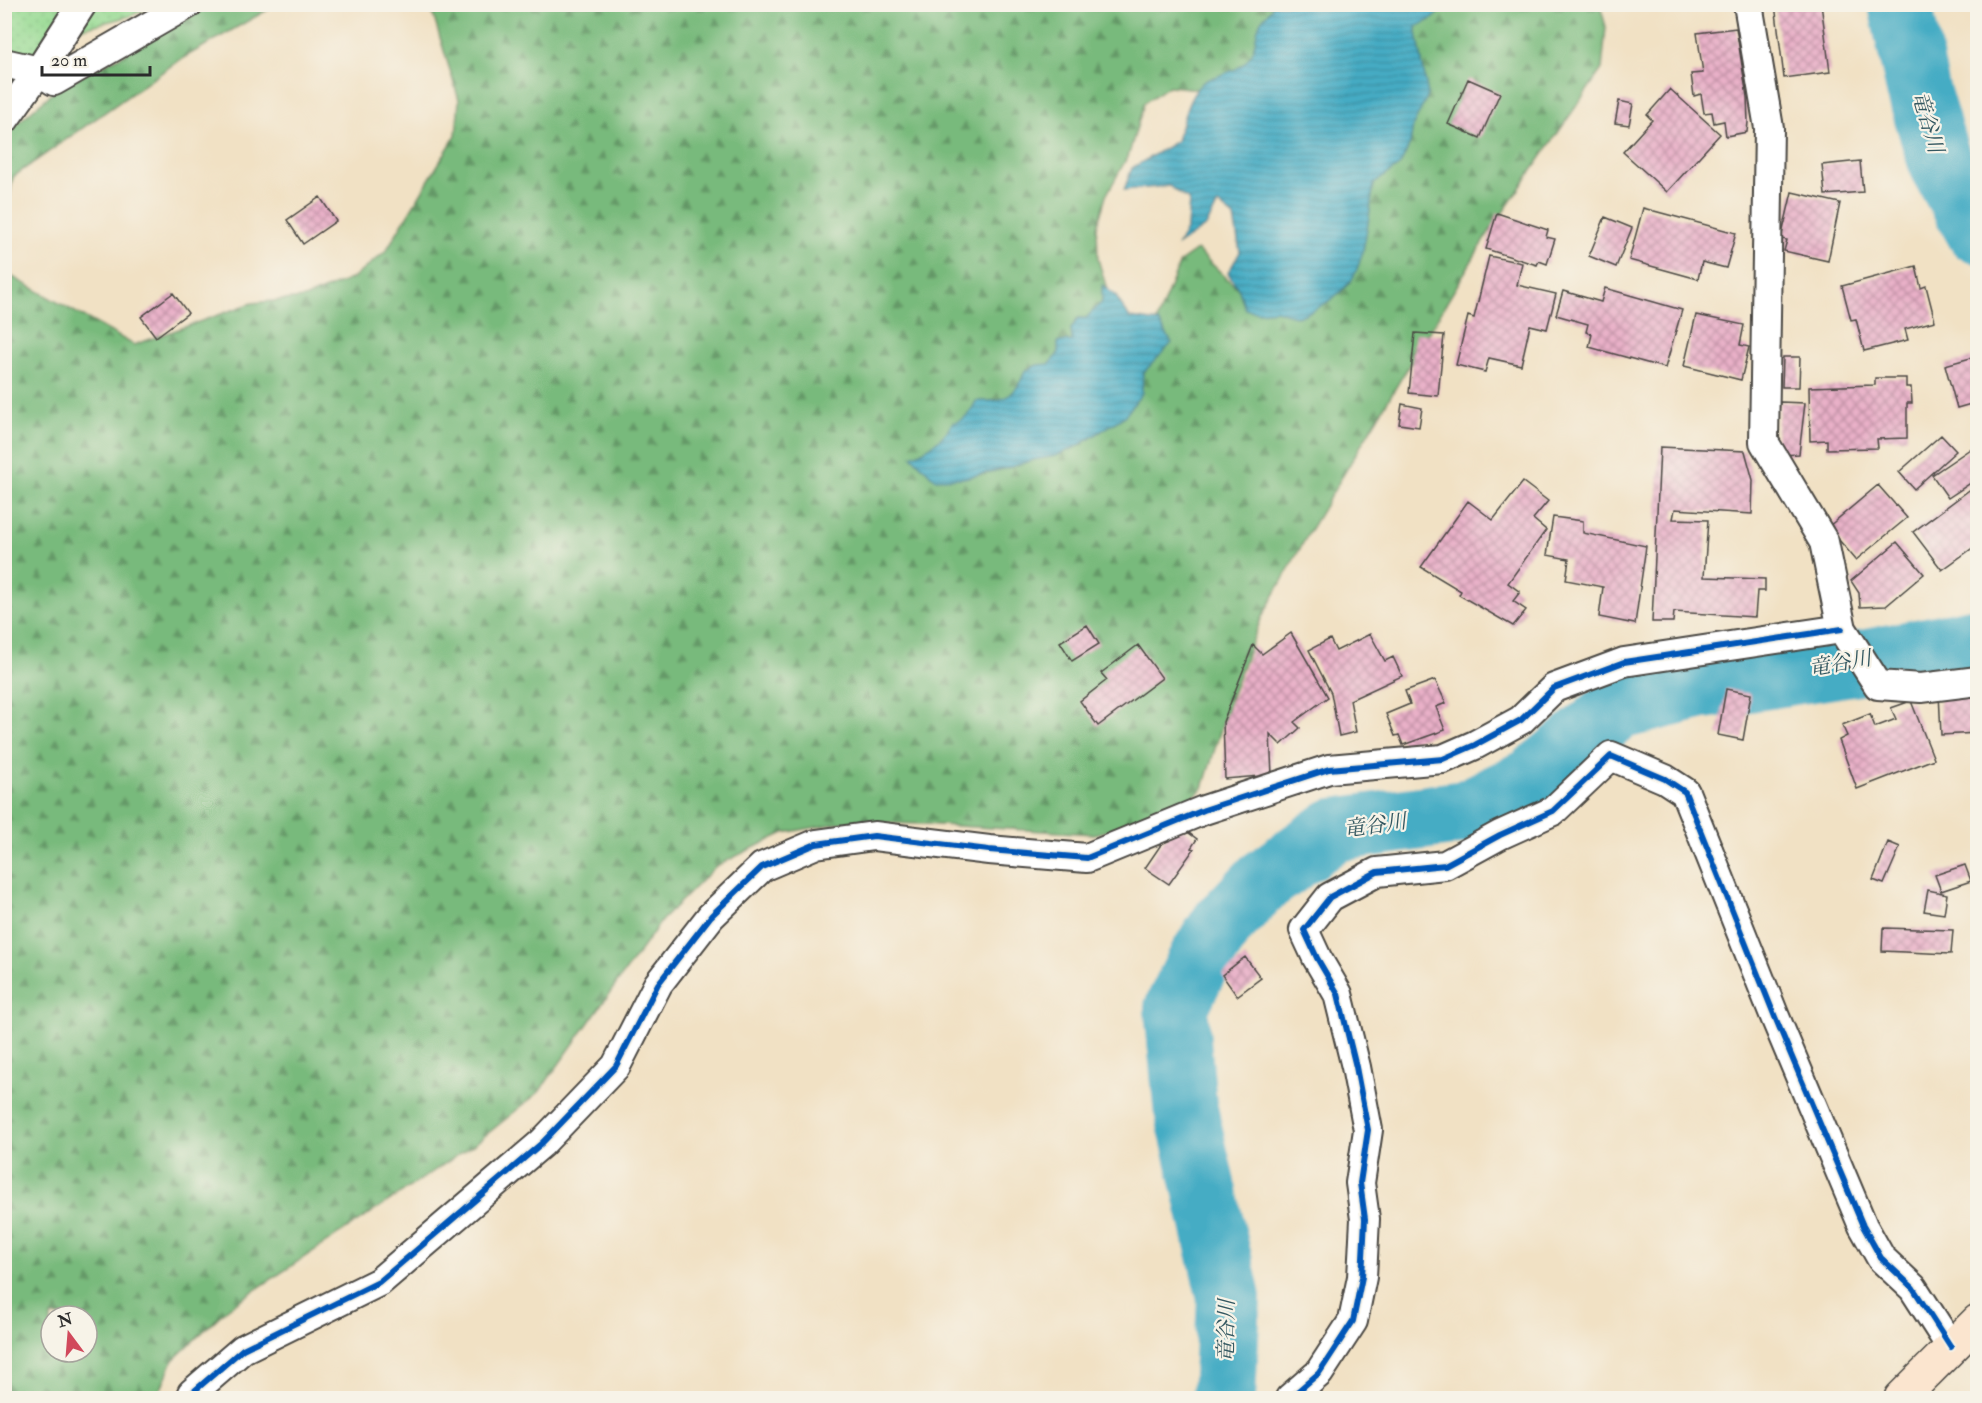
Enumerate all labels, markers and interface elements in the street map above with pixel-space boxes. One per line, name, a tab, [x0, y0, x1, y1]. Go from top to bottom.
scale bar	[42, 39, 150, 77]
text: 20 m	[51, 49, 87, 72]
water label: 竜谷川	[1906, 88, 1950, 158]
water label: 竜谷川	[1807, 644, 1875, 682]
water label: 竜谷川	[1342, 807, 1410, 843]
water label: 竜谷川	[1212, 1297, 1241, 1363]
north arrow	[39, 1304, 99, 1364]
text: N	[55, 1309, 75, 1332]

